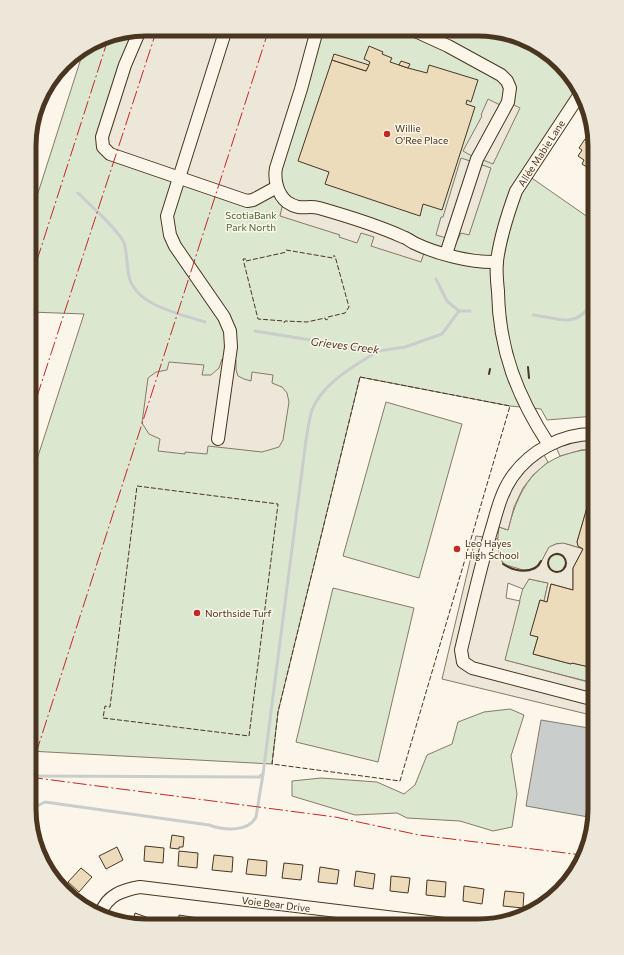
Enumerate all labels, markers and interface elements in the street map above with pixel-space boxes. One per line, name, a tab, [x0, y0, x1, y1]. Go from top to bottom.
street label: Allée Mabie Lane	[515, 118, 567, 188]
place label: Willie O'Ree Place	[395, 122, 448, 146]
marker: Willie O'Ree Place	[382, 129, 392, 139]
park label: ScotiaBank Park North	[225, 209, 277, 233]
water label: Grieves Creek	[310, 334, 381, 356]
place label: Leo Hayes High School	[465, 537, 519, 561]
marker: Leo Hayes High School	[452, 544, 462, 554]
place label: Northside Turf	[205, 607, 272, 619]
marker: Northside Turf	[192, 608, 202, 618]
street label: Voie Bear Drive	[241, 894, 311, 914]

